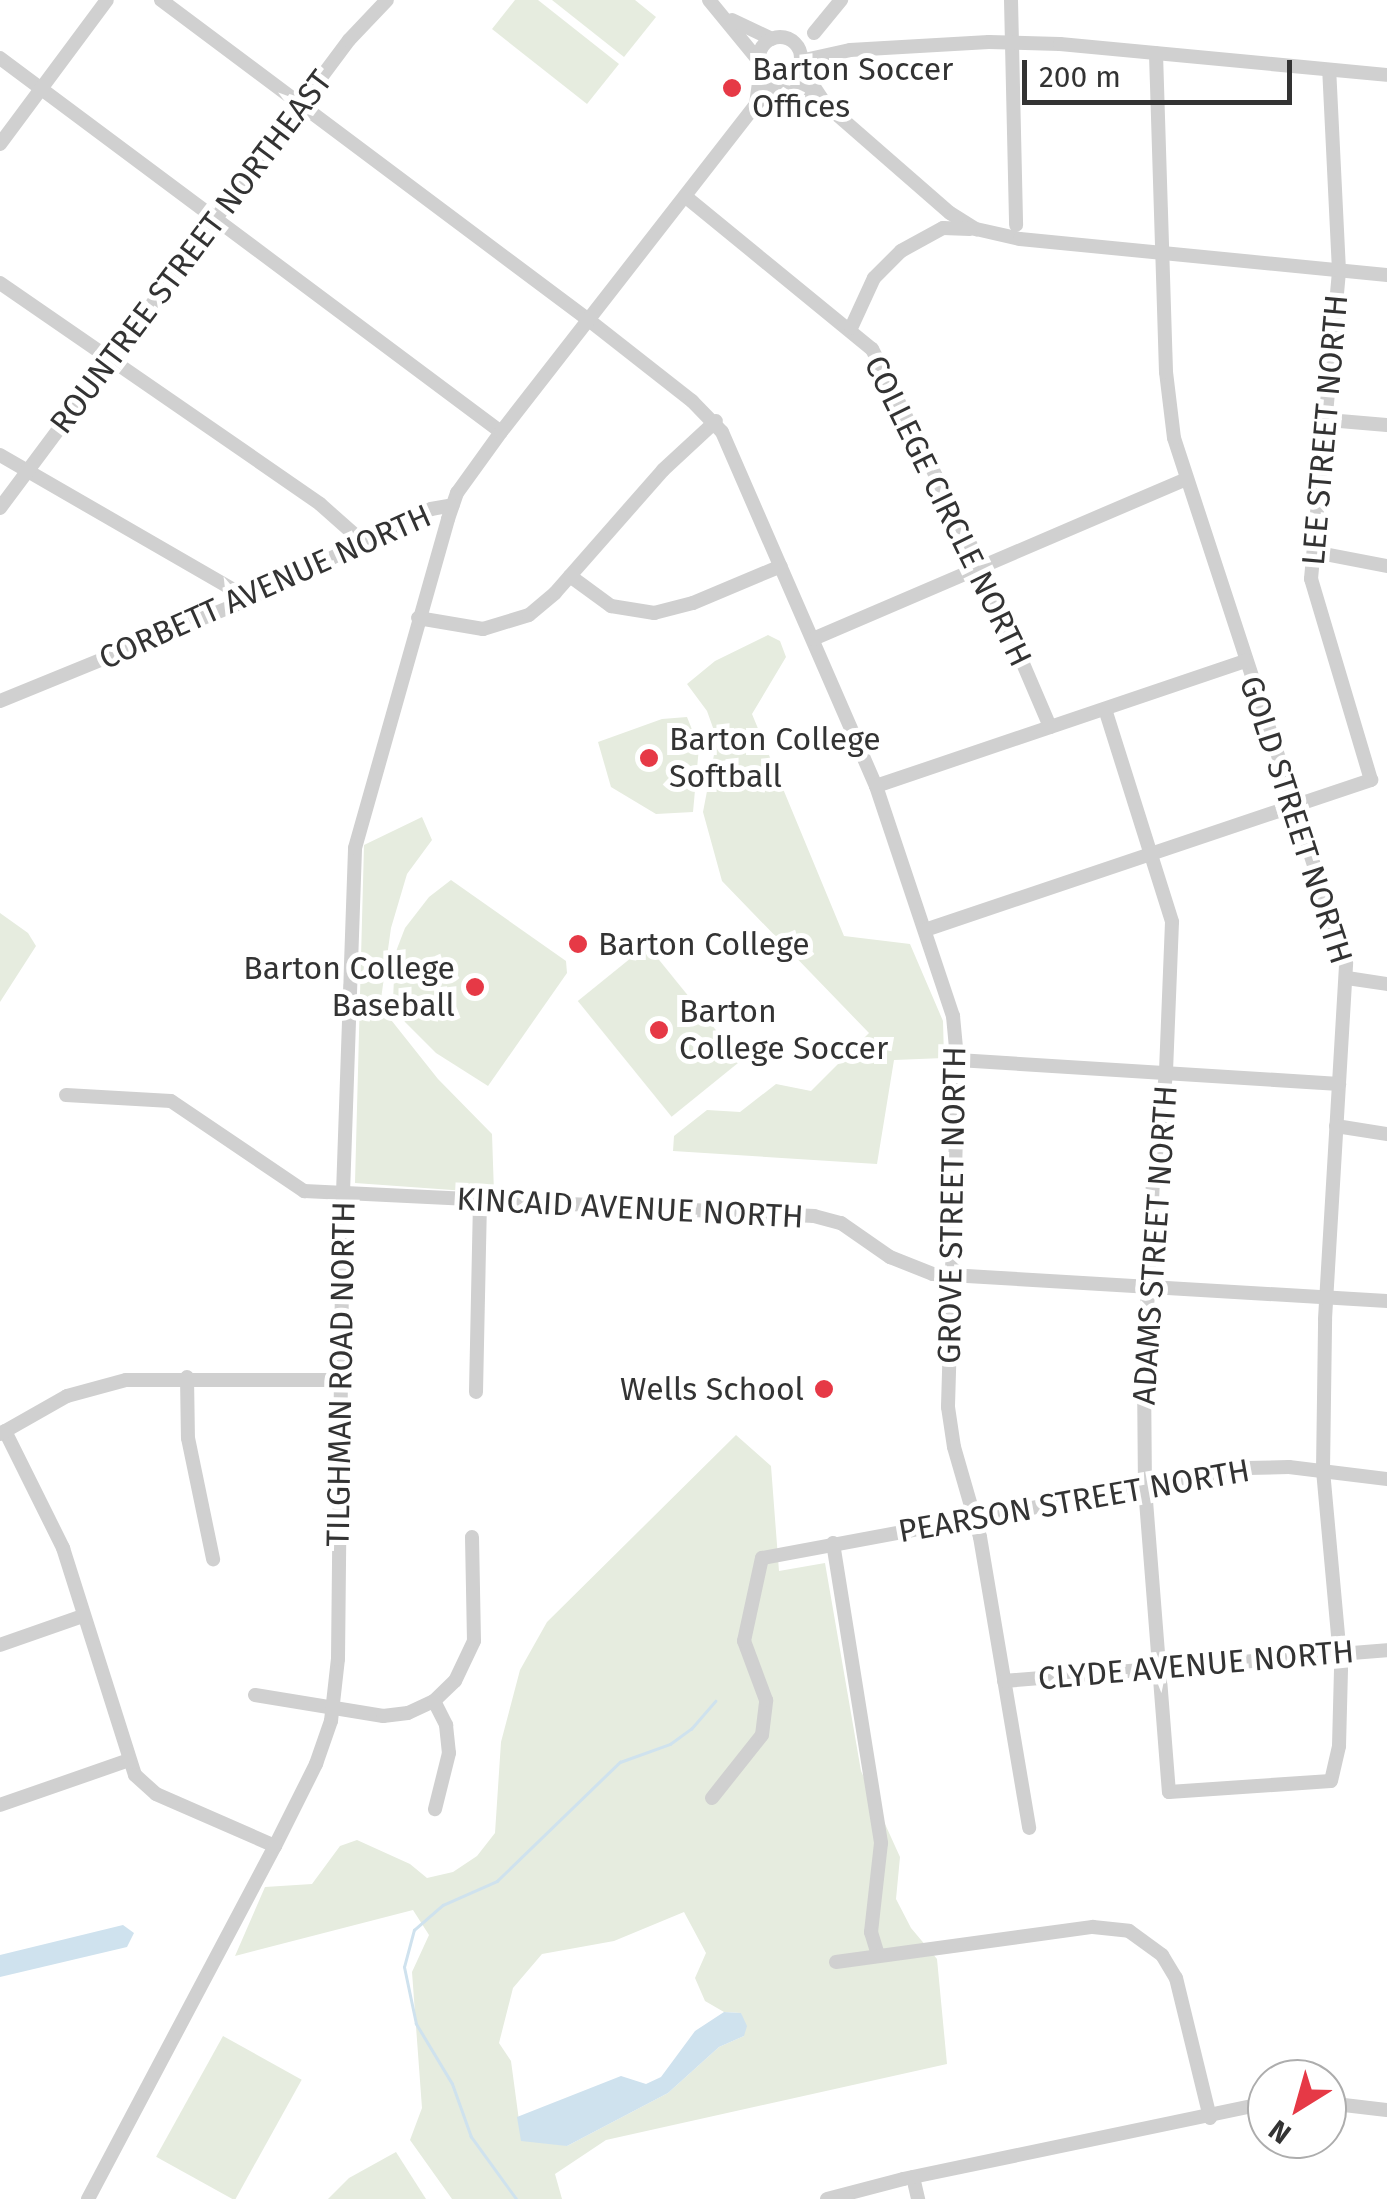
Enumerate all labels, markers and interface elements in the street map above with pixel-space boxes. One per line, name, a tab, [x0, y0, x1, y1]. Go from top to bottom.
scale bar	[1027, 40, 1297, 102]
place label: Barton Soccer Offices	[752, 51, 953, 126]
text: 200 m	[1039, 59, 1121, 95]
street label: ROUNTREE STREET NORTHEAST	[42, 63, 340, 441]
marker: Barton Soccer Offices	[721, 77, 743, 99]
street label: LEE STREET NORTH	[1294, 293, 1356, 567]
street label: COLLEGE CIRCLE NORTH	[856, 349, 1040, 673]
street label: CORBETT AVENUE NORTH	[93, 496, 437, 678]
street label: GOLD STREET NORTH	[1231, 671, 1361, 969]
place label: Barton College Softball	[669, 721, 881, 796]
marker: Barton College Softball	[638, 747, 660, 769]
place label: Barton College	[598, 925, 810, 963]
marker: Barton College	[567, 933, 589, 955]
place label: Barton College Baseball	[243, 950, 455, 1025]
marker: Barton College Baseball	[464, 976, 486, 998]
place label: Barton College Soccer	[679, 993, 888, 1068]
marker: Barton College Soccer	[648, 1019, 670, 1041]
street label: GROVE STREET NORTH	[930, 1046, 974, 1364]
street label: ADAMS STREET NORTH	[1125, 1084, 1185, 1406]
street label: KINCAID AVENUE NORTH	[456, 1180, 804, 1236]
street label: TILGHMAN ROAD NORTH	[319, 1201, 363, 1547]
place label: Wells School	[620, 1370, 804, 1408]
marker: Wells School	[813, 1378, 835, 1400]
street label: PEARSON STREET NORTH	[895, 1451, 1253, 1551]
street label: CLYDE AVENUE NORTH	[1036, 1632, 1356, 1698]
north arrow	[1247, 2059, 1347, 2159]
text: N	[1263, 2113, 1297, 2151]

